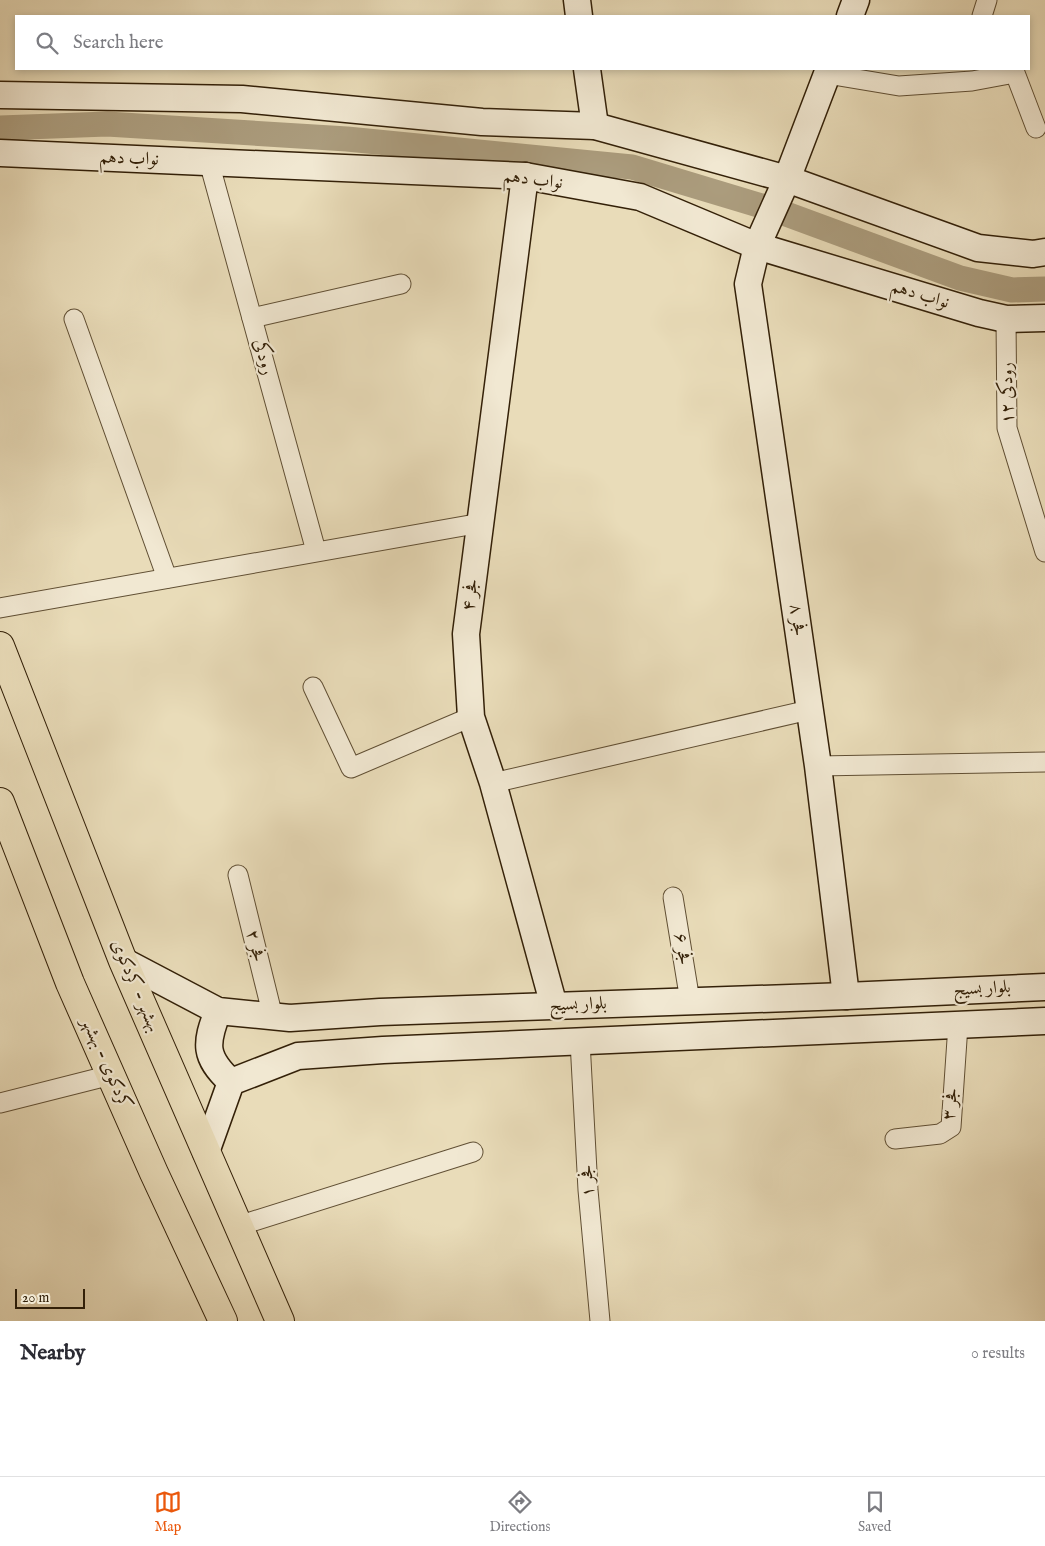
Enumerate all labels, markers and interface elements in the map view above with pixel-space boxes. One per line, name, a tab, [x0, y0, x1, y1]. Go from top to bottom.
search box	[15, 15, 1030, 70]
icon: search	[33, 29, 61, 57]
text: Search here	[73, 31, 164, 55]
street label: نواب دهم	[99, 146, 159, 176]
street label: نواب دهم	[501, 165, 564, 199]
street label: نواب دهم	[887, 275, 952, 319]
street label: رودکی	[247, 336, 281, 378]
street label: رودکی ۱۲	[994, 362, 1020, 424]
street label: فجر ۴	[457, 577, 485, 613]
street label: فجر ۸	[783, 602, 811, 638]
street label: فجر ۲	[240, 927, 270, 965]
street label: فجر ۶	[668, 931, 696, 967]
street label: بهشهر - کردکوی	[105, 936, 165, 1036]
street label: بلوار بسیج	[953, 976, 1011, 1005]
street label: بلوار بسیج	[549, 993, 607, 1020]
street label: کردکوی - بهشهر	[75, 1012, 137, 1114]
street label: فجر ۳	[938, 1086, 964, 1122]
street label: فجر ۱	[575, 1164, 601, 1198]
scale bar	[15, 1286, 85, 1309]
text: 20 m	[22, 1289, 49, 1307]
text: Nearby	[20, 1340, 85, 1367]
text: 0 results	[971, 1344, 1025, 1364]
tab: Map	[154, 1488, 182, 1536]
tab: Directions	[489, 1488, 550, 1536]
tab: Saved	[858, 1488, 891, 1536]

